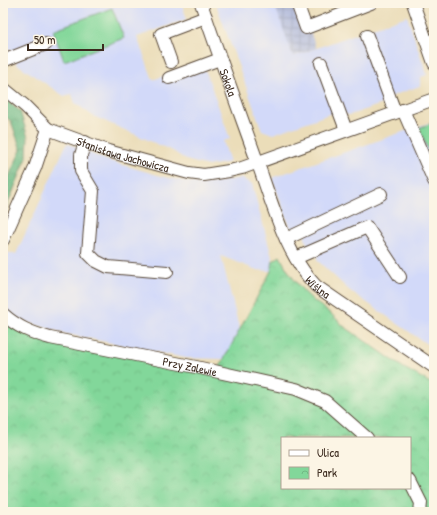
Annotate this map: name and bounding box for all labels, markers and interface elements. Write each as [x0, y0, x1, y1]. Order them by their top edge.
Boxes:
scale bar [28, 26, 103, 52]
text: 50 m [34, 31, 55, 48]
street label: Sokola [216, 66, 242, 99]
street label: Stanisława Jachowicza [74, 132, 171, 176]
street label: Wiślna [302, 272, 334, 302]
street label: Przy Zalewie [161, 352, 219, 380]
legend [281, 437, 411, 489]
text: Ulica [317, 444, 339, 461]
text: Park [317, 464, 337, 481]

